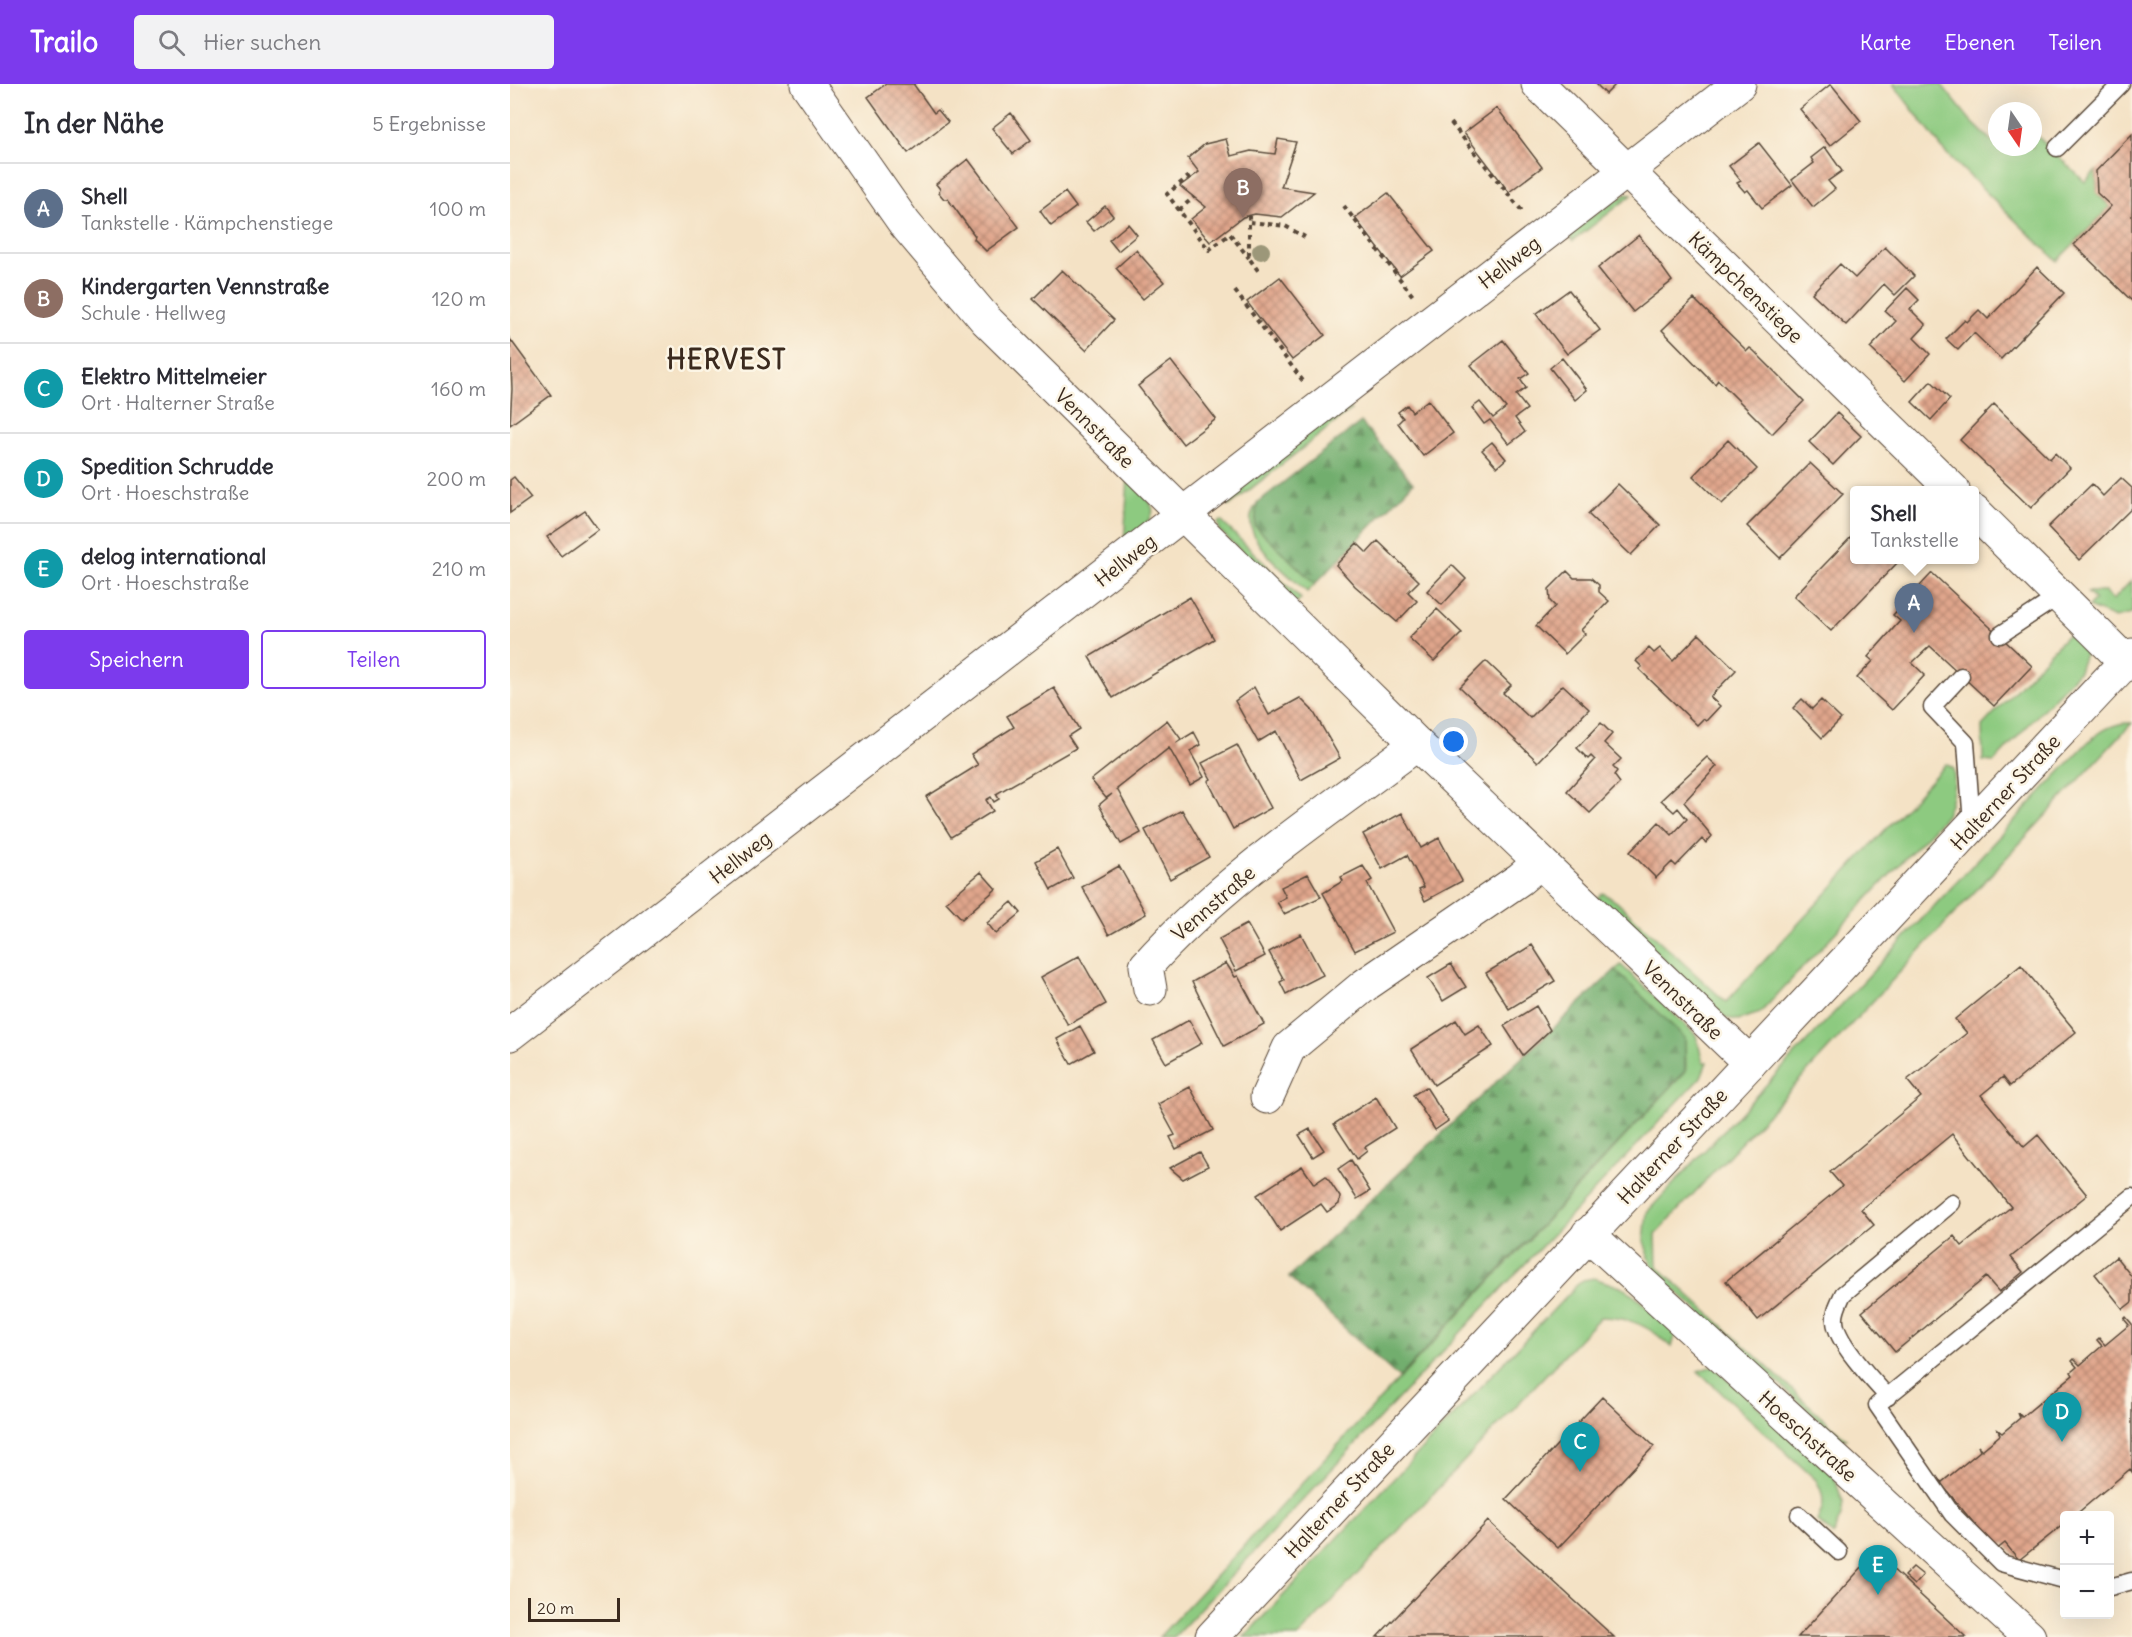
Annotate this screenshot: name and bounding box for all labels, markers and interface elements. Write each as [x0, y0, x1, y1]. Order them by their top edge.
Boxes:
search box [134, 15, 554, 69]
text: Trailo [30, 24, 98, 60]
icon: search [155, 26, 188, 59]
text: Hier suchen [203, 28, 321, 56]
text: Karte [1860, 29, 1911, 56]
text: Ebenen [1944, 29, 2015, 56]
text: Teilen [2048, 29, 2102, 56]
north arrow [1988, 102, 2042, 156]
text: In der Nähe [24, 107, 164, 140]
text: 5 Ergebnisse [372, 111, 486, 136]
pin: B [1224, 168, 1262, 218]
text: Shell [81, 182, 128, 210]
text: A [37, 196, 50, 221]
text: 100 m [429, 196, 486, 221]
text: Tankstelle · Kämpchenstiege [81, 210, 333, 235]
street label: Kämpchenstiege [1683, 226, 1809, 348]
street label: Hellweg [1473, 230, 1545, 294]
text: Kindergarten Vennstraße [81, 272, 329, 300]
text: B [37, 286, 50, 311]
text: 120 m [432, 286, 486, 311]
text: Schule · Hellweg [81, 300, 226, 325]
district label: HERVEST [667, 343, 787, 376]
text: Elektro Mittelmeier [81, 362, 267, 390]
text: C [37, 376, 50, 401]
text: 160 m [431, 376, 486, 401]
street label: Vennstraße [1050, 383, 1140, 473]
text: Ort · Halterner Straße [81, 390, 275, 415]
text: Spedition Schrudde [81, 452, 274, 480]
text: D [36, 466, 51, 491]
text: 200 m [426, 466, 486, 491]
text: Ort · Hoeschstraße [81, 480, 249, 505]
popup [1850, 486, 1979, 564]
text: Shell [1870, 499, 1917, 527]
text: Tankstelle [1870, 527, 1959, 552]
street label: Hellweg [1089, 528, 1161, 592]
text: delog international [81, 542, 266, 570]
text: E [38, 556, 49, 581]
text: 210 m [432, 556, 486, 581]
text: Ort · Hoeschstraße [81, 570, 249, 595]
pin: A [1894, 584, 1934, 633]
button: Speichern [24, 630, 249, 689]
button: Teilen [261, 630, 486, 689]
your location [1439, 727, 1468, 756]
street label: Halterner Straße [1945, 729, 2065, 855]
street label: Hellweg [704, 825, 776, 889]
street label: Vennstraße [1166, 860, 1260, 946]
street label: Vennstraße [1637, 955, 1729, 1045]
street label: Halterner Straße [1612, 1083, 1732, 1209]
street label: Hoeschstraße [1754, 1385, 1862, 1487]
pin: D [2042, 1392, 2082, 1442]
pin: C [1560, 1422, 1600, 1472]
street label: Halterner Straße [1279, 1437, 1399, 1563]
map controls [2060, 1511, 2114, 1619]
button: + [2060, 1511, 2114, 1565]
pin: E [1858, 1546, 1898, 1595]
button: − [2060, 1565, 2114, 1619]
scale bar [528, 1595, 620, 1622]
text: 20 m [537, 1598, 574, 1618]

